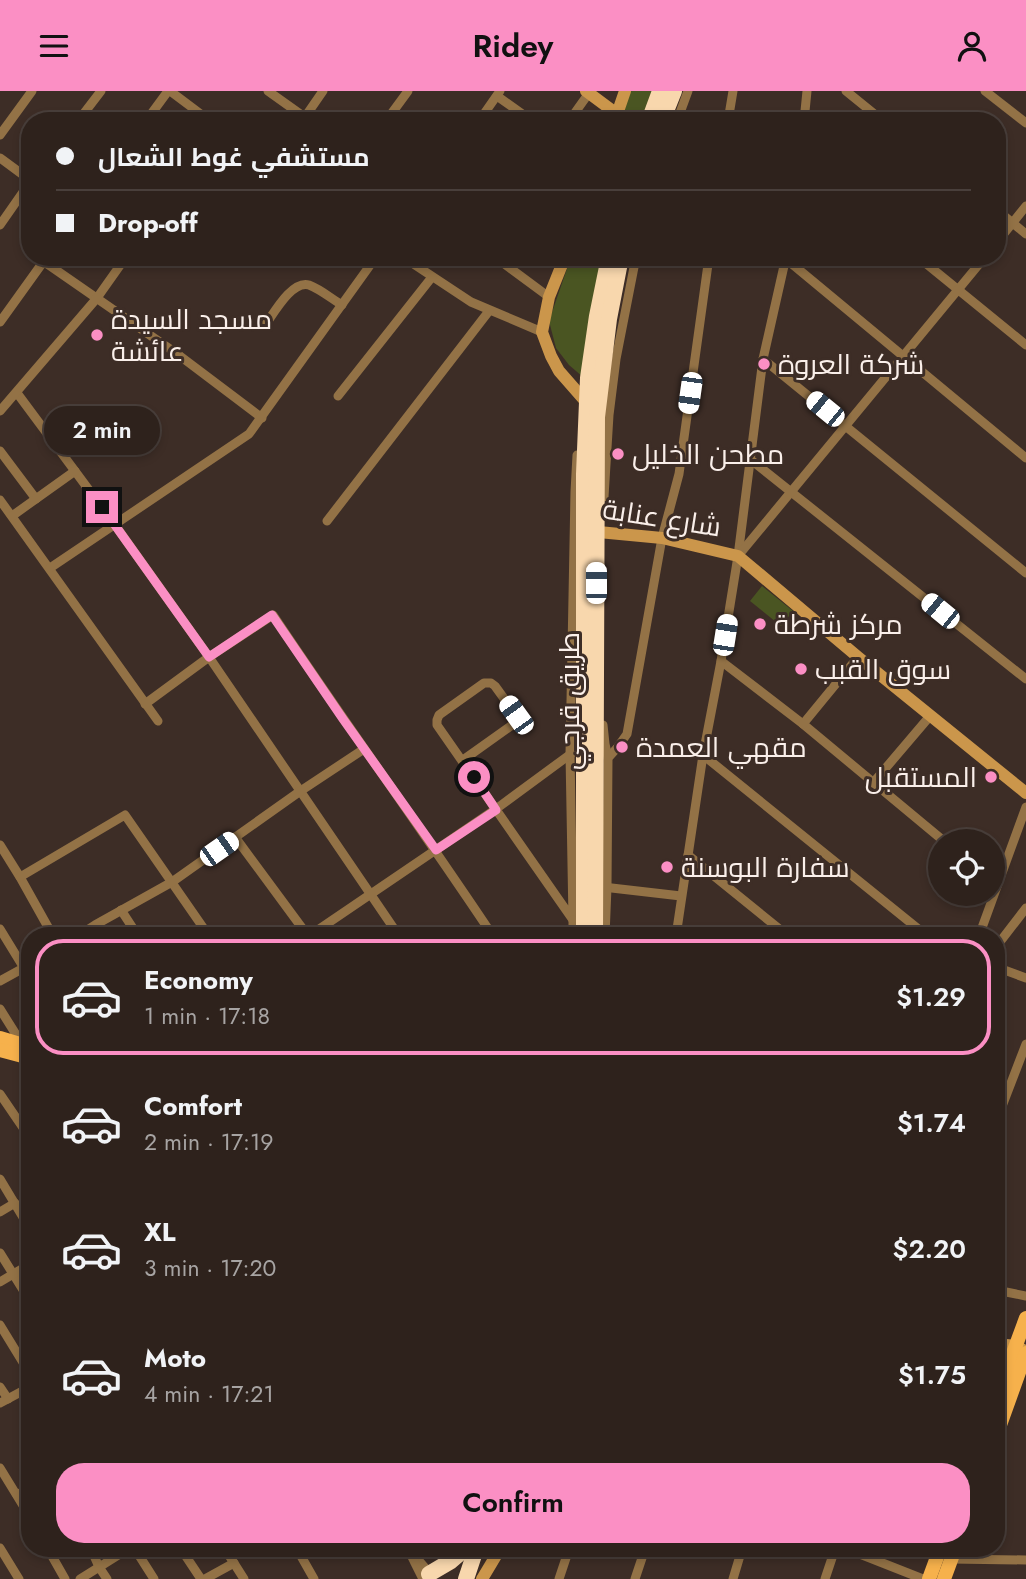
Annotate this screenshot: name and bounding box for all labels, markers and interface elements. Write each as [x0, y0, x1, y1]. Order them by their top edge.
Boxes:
text: Ridey [473, 23, 553, 69]
icon: menu [35, 27, 73, 65]
icon: person [953, 27, 991, 65]
text: مستشفي غوط الشعال [98, 138, 370, 176]
text: Drop-off [98, 204, 198, 242]
place label: مسجد السيدة عائشة [111, 299, 272, 372]
marker: مسجد السيدة عائشة [89, 327, 105, 343]
place label: شركة العروة [778, 344, 924, 385]
marker: شركة العروة [756, 356, 772, 372]
car [677, 371, 704, 415]
car [803, 388, 848, 430]
callout: 2 min [44, 405, 160, 455]
text: 2 min [72, 413, 132, 447]
place label: مطحن الخليل [632, 434, 784, 475]
marker: مطحن الخليل [610, 446, 626, 462]
street label: شارع عنابة [600, 488, 724, 548]
route end [86, 491, 118, 523]
car [586, 562, 607, 604]
car [918, 590, 963, 632]
place label: مركز شرطة [774, 604, 903, 645]
car [712, 613, 739, 657]
marker: مركز شرطة [752, 616, 768, 632]
street label: طريق قرجي [549, 632, 591, 770]
place label: سوق القبب [815, 649, 951, 690]
marker: سوق القبب [793, 661, 809, 677]
car [496, 692, 537, 738]
place label: مقهي العمدة [636, 727, 807, 769]
marker: مقهي العمدة [614, 739, 630, 755]
place label: المستقبل [865, 757, 977, 798]
route start [458, 761, 490, 793]
marker: المستقبل [983, 769, 999, 785]
car [196, 828, 243, 870]
map controls [928, 829, 1005, 906]
button: locate [928, 829, 1005, 906]
place label: سفارة البوسنة [681, 847, 850, 888]
marker: سفارة البوسنة [659, 859, 675, 875]
text: Economy [144, 961, 253, 999]
icon: car [60, 966, 123, 1029]
text: $1.29 [896, 978, 966, 1016]
text: 1 min · 17:18 [144, 999, 270, 1033]
text: Comfort [144, 1087, 242, 1125]
icon: car [60, 1092, 123, 1155]
text: $1.74 [897, 1104, 966, 1142]
text: 2 min · 17:19 [144, 1125, 274, 1159]
text: XL [144, 1213, 176, 1251]
icon: car [60, 1218, 123, 1281]
text: $2.20 [893, 1230, 966, 1268]
text: 3 min · 17:20 [144, 1251, 276, 1285]
text: Moto [144, 1339, 206, 1377]
icon: car [60, 1344, 123, 1407]
text: $1.75 [898, 1356, 966, 1394]
text: 4 min · 17:21 [144, 1377, 274, 1411]
button: Confirm [56, 1463, 970, 1543]

